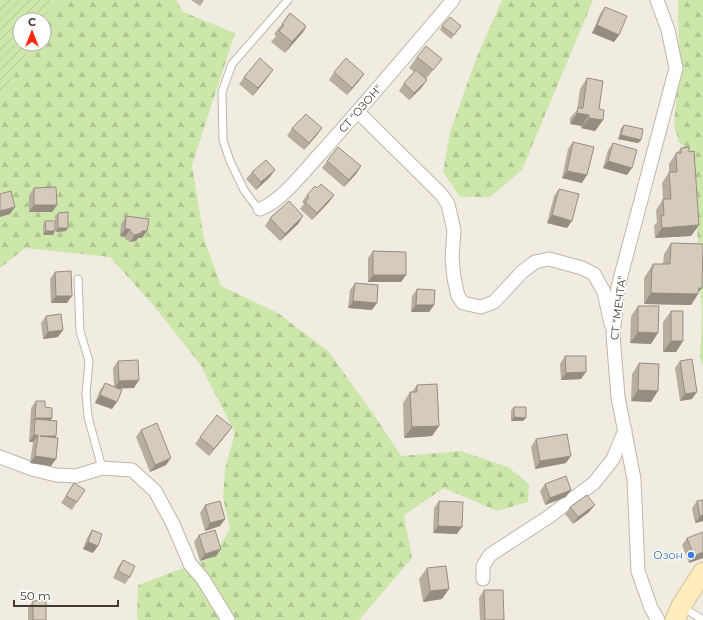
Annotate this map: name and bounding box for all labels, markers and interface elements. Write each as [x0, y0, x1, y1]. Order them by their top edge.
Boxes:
north arrow [12, 12, 52, 52]
text: С [28, 15, 36, 29]
street label: СТ "ОЗОН" [335, 81, 385, 135]
street label: СТ "МЕЧТА" [607, 275, 629, 341]
place label: Озон [653, 548, 683, 562]
marker: Озон [686, 550, 696, 560]
scale bar [14, 582, 118, 608]
text: 50 m [20, 588, 51, 603]

